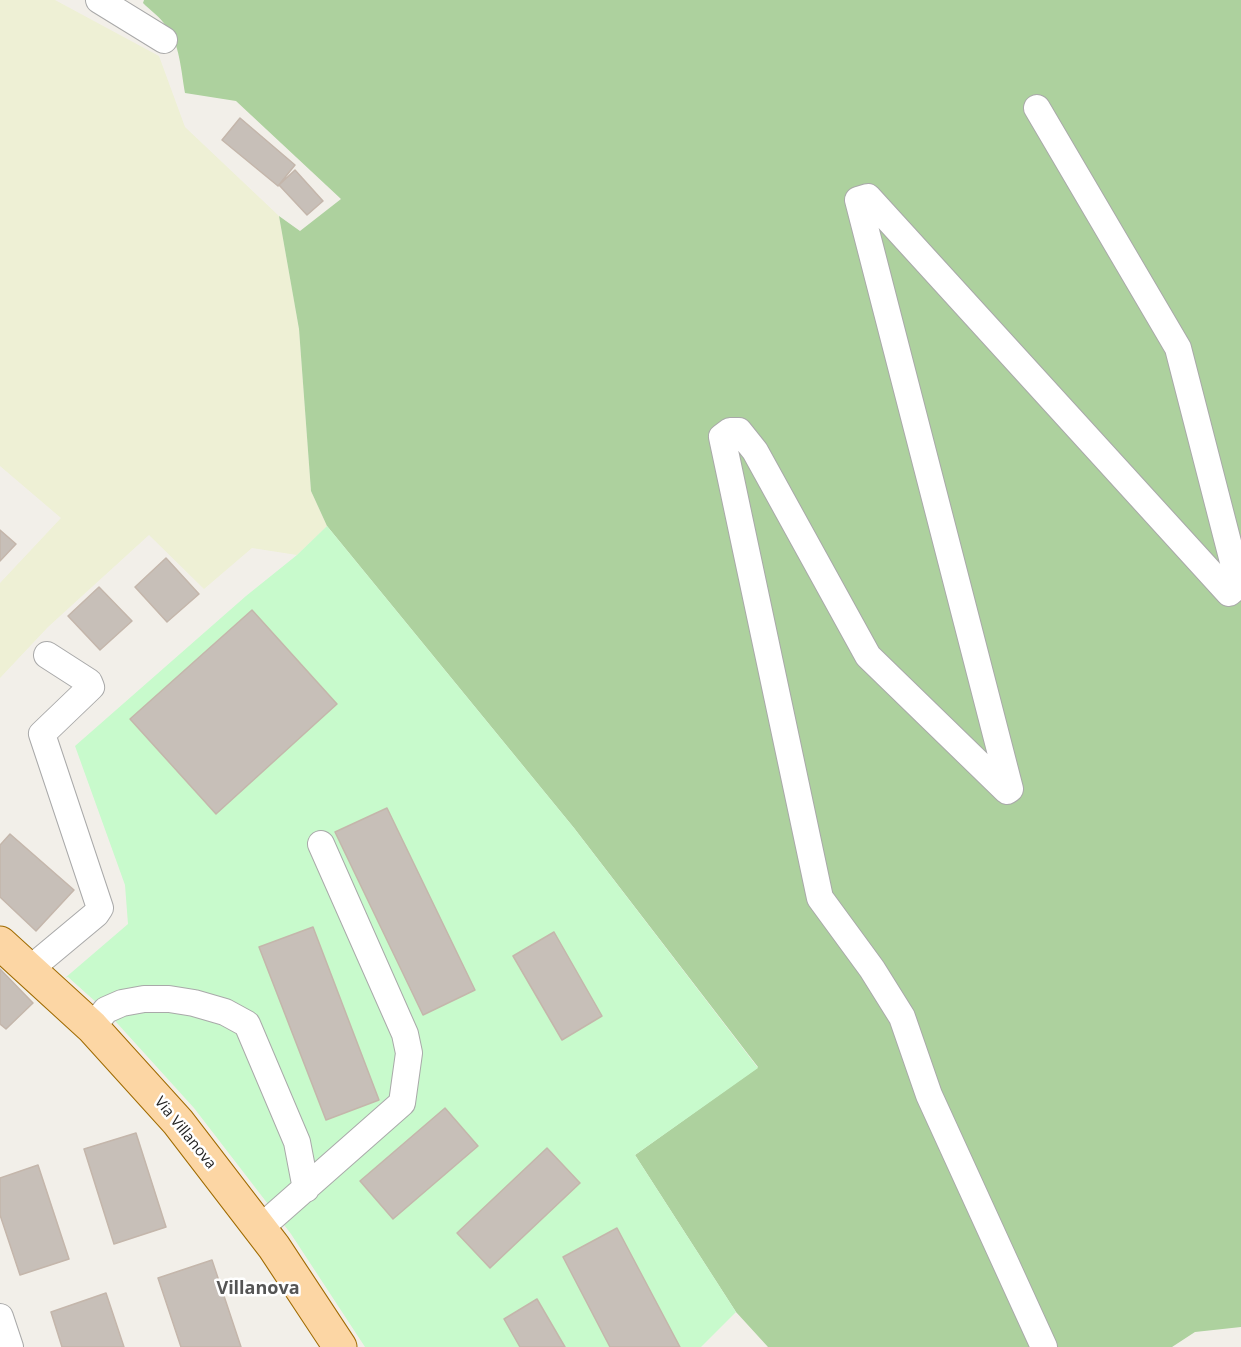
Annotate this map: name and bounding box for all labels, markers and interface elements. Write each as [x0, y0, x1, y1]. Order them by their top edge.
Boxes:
street label: Via Villanova [150, 1093, 220, 1173]
district label: Villanova [216, 1278, 300, 1300]

